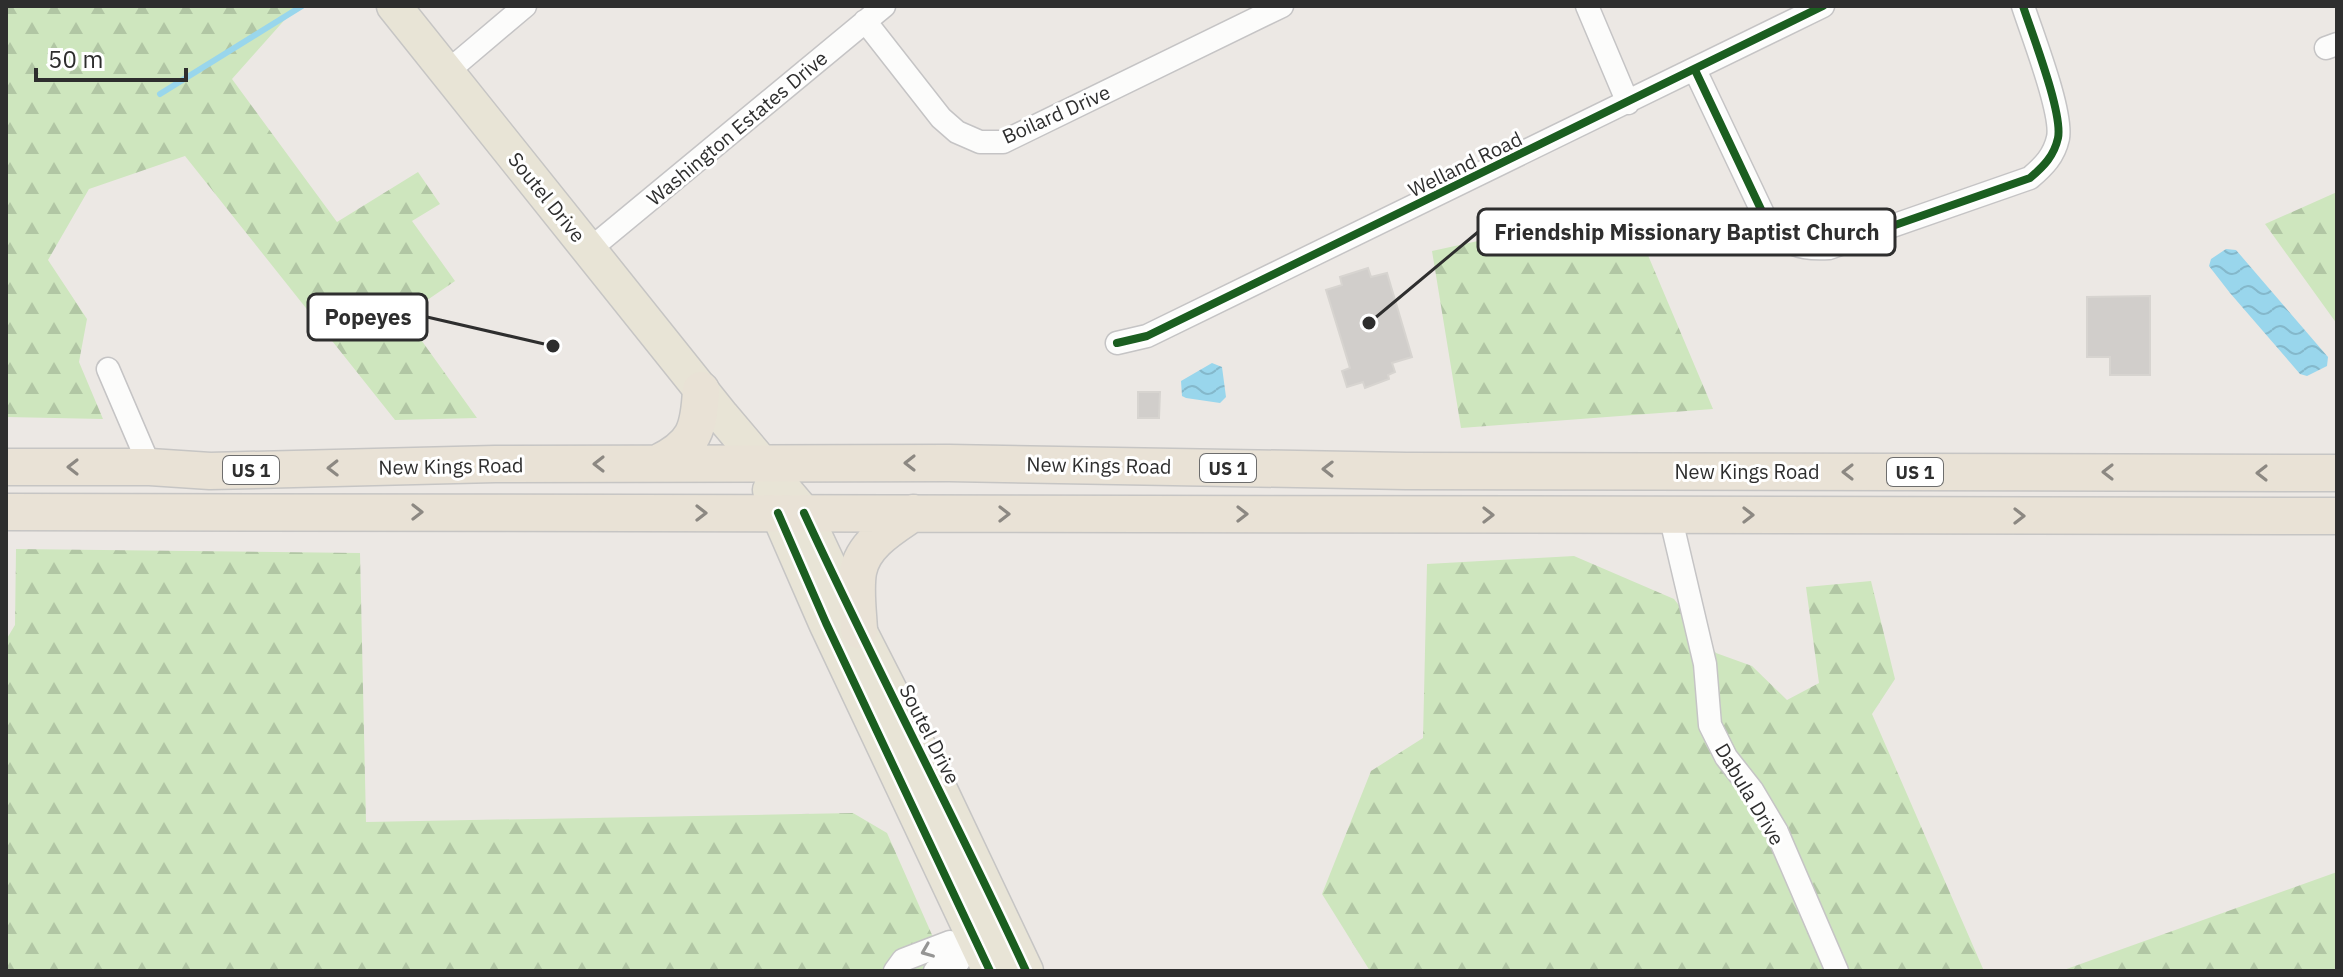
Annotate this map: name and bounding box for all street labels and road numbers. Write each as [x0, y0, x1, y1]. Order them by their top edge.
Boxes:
street label: Washington Estates Drive [641, 44, 833, 212]
street label: Boilard Drive [998, 78, 1114, 150]
street label: Welland Road [1404, 125, 1526, 203]
street label: Soutel Drive [502, 146, 592, 248]
street label: New Kings Road [1026, 450, 1172, 480]
street label: New Kings Road [378, 451, 524, 481]
road number: US 1 [1200, 454, 1256, 482]
road number: US 1 [223, 456, 279, 484]
street label: New Kings Road [1674, 458, 1820, 485]
road number: US 1 [1887, 458, 1943, 486]
street label: Soutel Drive [893, 679, 967, 789]
street label: Dabula Drive [1709, 738, 1791, 850]

